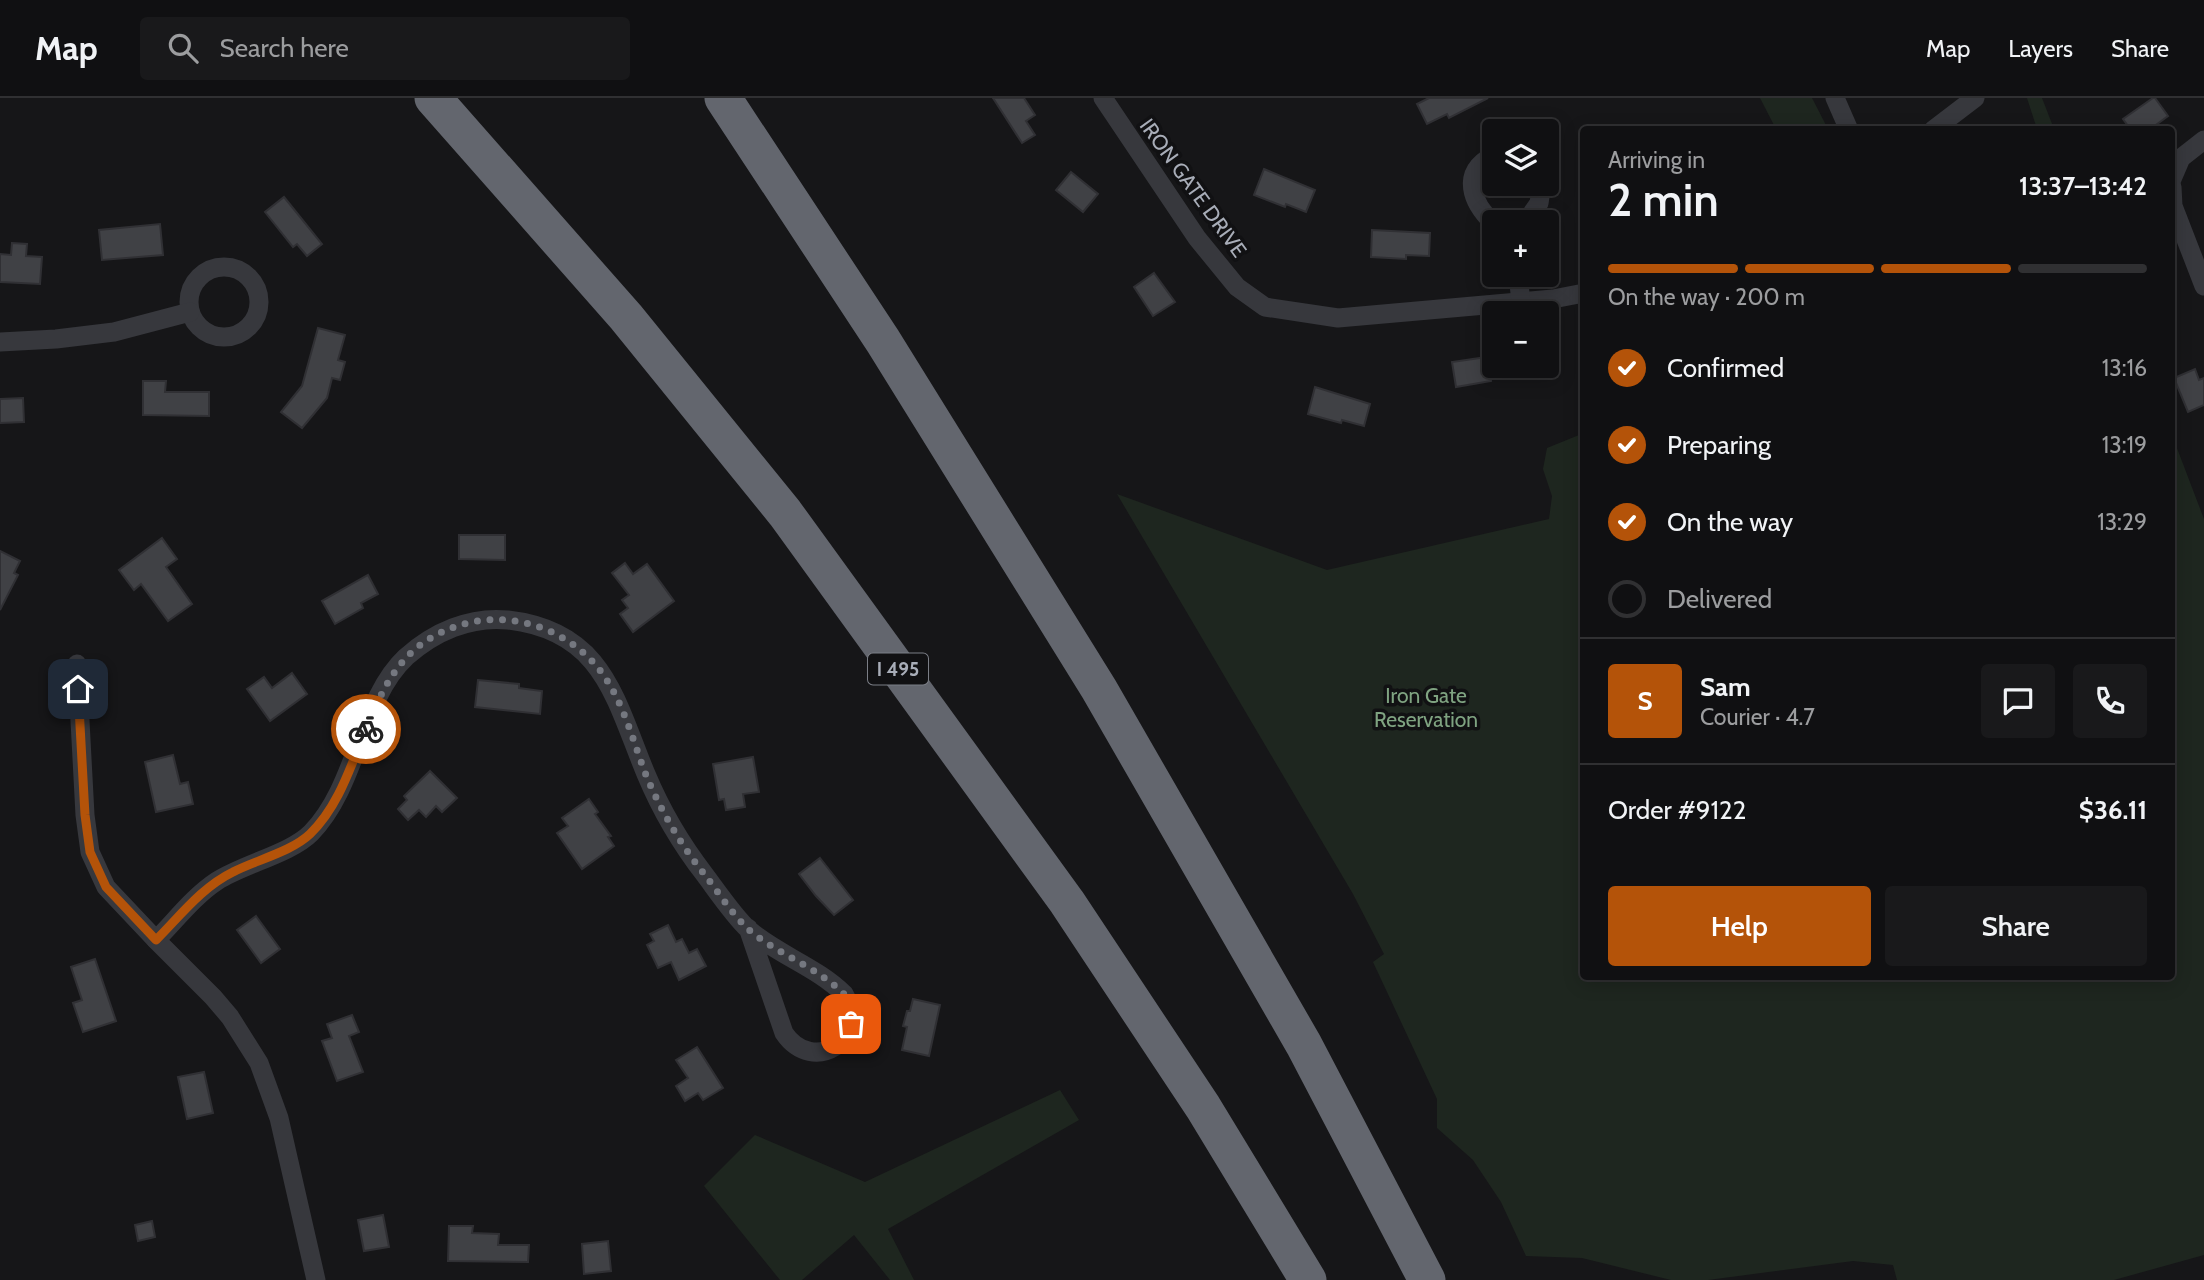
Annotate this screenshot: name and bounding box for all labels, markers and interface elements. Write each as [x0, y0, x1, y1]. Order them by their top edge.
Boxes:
search box [140, 17, 630, 80]
text: Map [35, 28, 98, 68]
icon: search [164, 29, 202, 67]
text: Search here [220, 32, 349, 64]
text: Map [1926, 34, 1970, 63]
text: Layers [2008, 34, 2073, 63]
text: Share [2111, 34, 2169, 63]
street label: IRON GATE DRIVE [1135, 114, 1252, 262]
map controls [1482, 119, 1559, 378]
button: layers [1482, 119, 1559, 196]
text: Arriving in [1608, 146, 1705, 174]
text: 13:37–13:42 [2019, 170, 2147, 202]
text: 2 min [1608, 172, 1719, 228]
button: + [1482, 210, 1559, 287]
text: On the way · 200 m [1608, 283, 1805, 311]
button: − [1482, 301, 1559, 378]
icon: check [1608, 349, 1646, 387]
text: Confirmed [1667, 352, 1784, 384]
text: 13:16 [2102, 354, 2147, 382]
icon: check [1608, 426, 1646, 464]
text: Preparing [1667, 429, 1771, 461]
text: 13:19 [2102, 431, 2147, 459]
icon: check [1608, 503, 1646, 541]
text: On the way [1667, 506, 1793, 538]
text: 13:29 [2097, 508, 2147, 536]
text: Delivered [1667, 583, 1772, 615]
road number: I 495 [868, 654, 928, 684]
pin [48, 659, 108, 719]
button: chat [1981, 664, 2055, 738]
button: phone [2073, 664, 2147, 738]
icon: home [59, 670, 97, 708]
text: Sam [1700, 671, 1751, 703]
park label: Iron Gate Reservation [1374, 683, 1478, 732]
text: S [1637, 685, 1653, 717]
courier [331, 694, 401, 764]
text: Courier · 4.7 [1700, 703, 1815, 731]
icon: bike [347, 710, 385, 748]
text: Order #9122 [1608, 794, 1746, 826]
text: $36.11 [2079, 794, 2147, 826]
button: Help [1608, 886, 1871, 966]
button: Share [1885, 886, 2147, 966]
pin [821, 994, 881, 1054]
icon: bag [832, 1005, 870, 1043]

